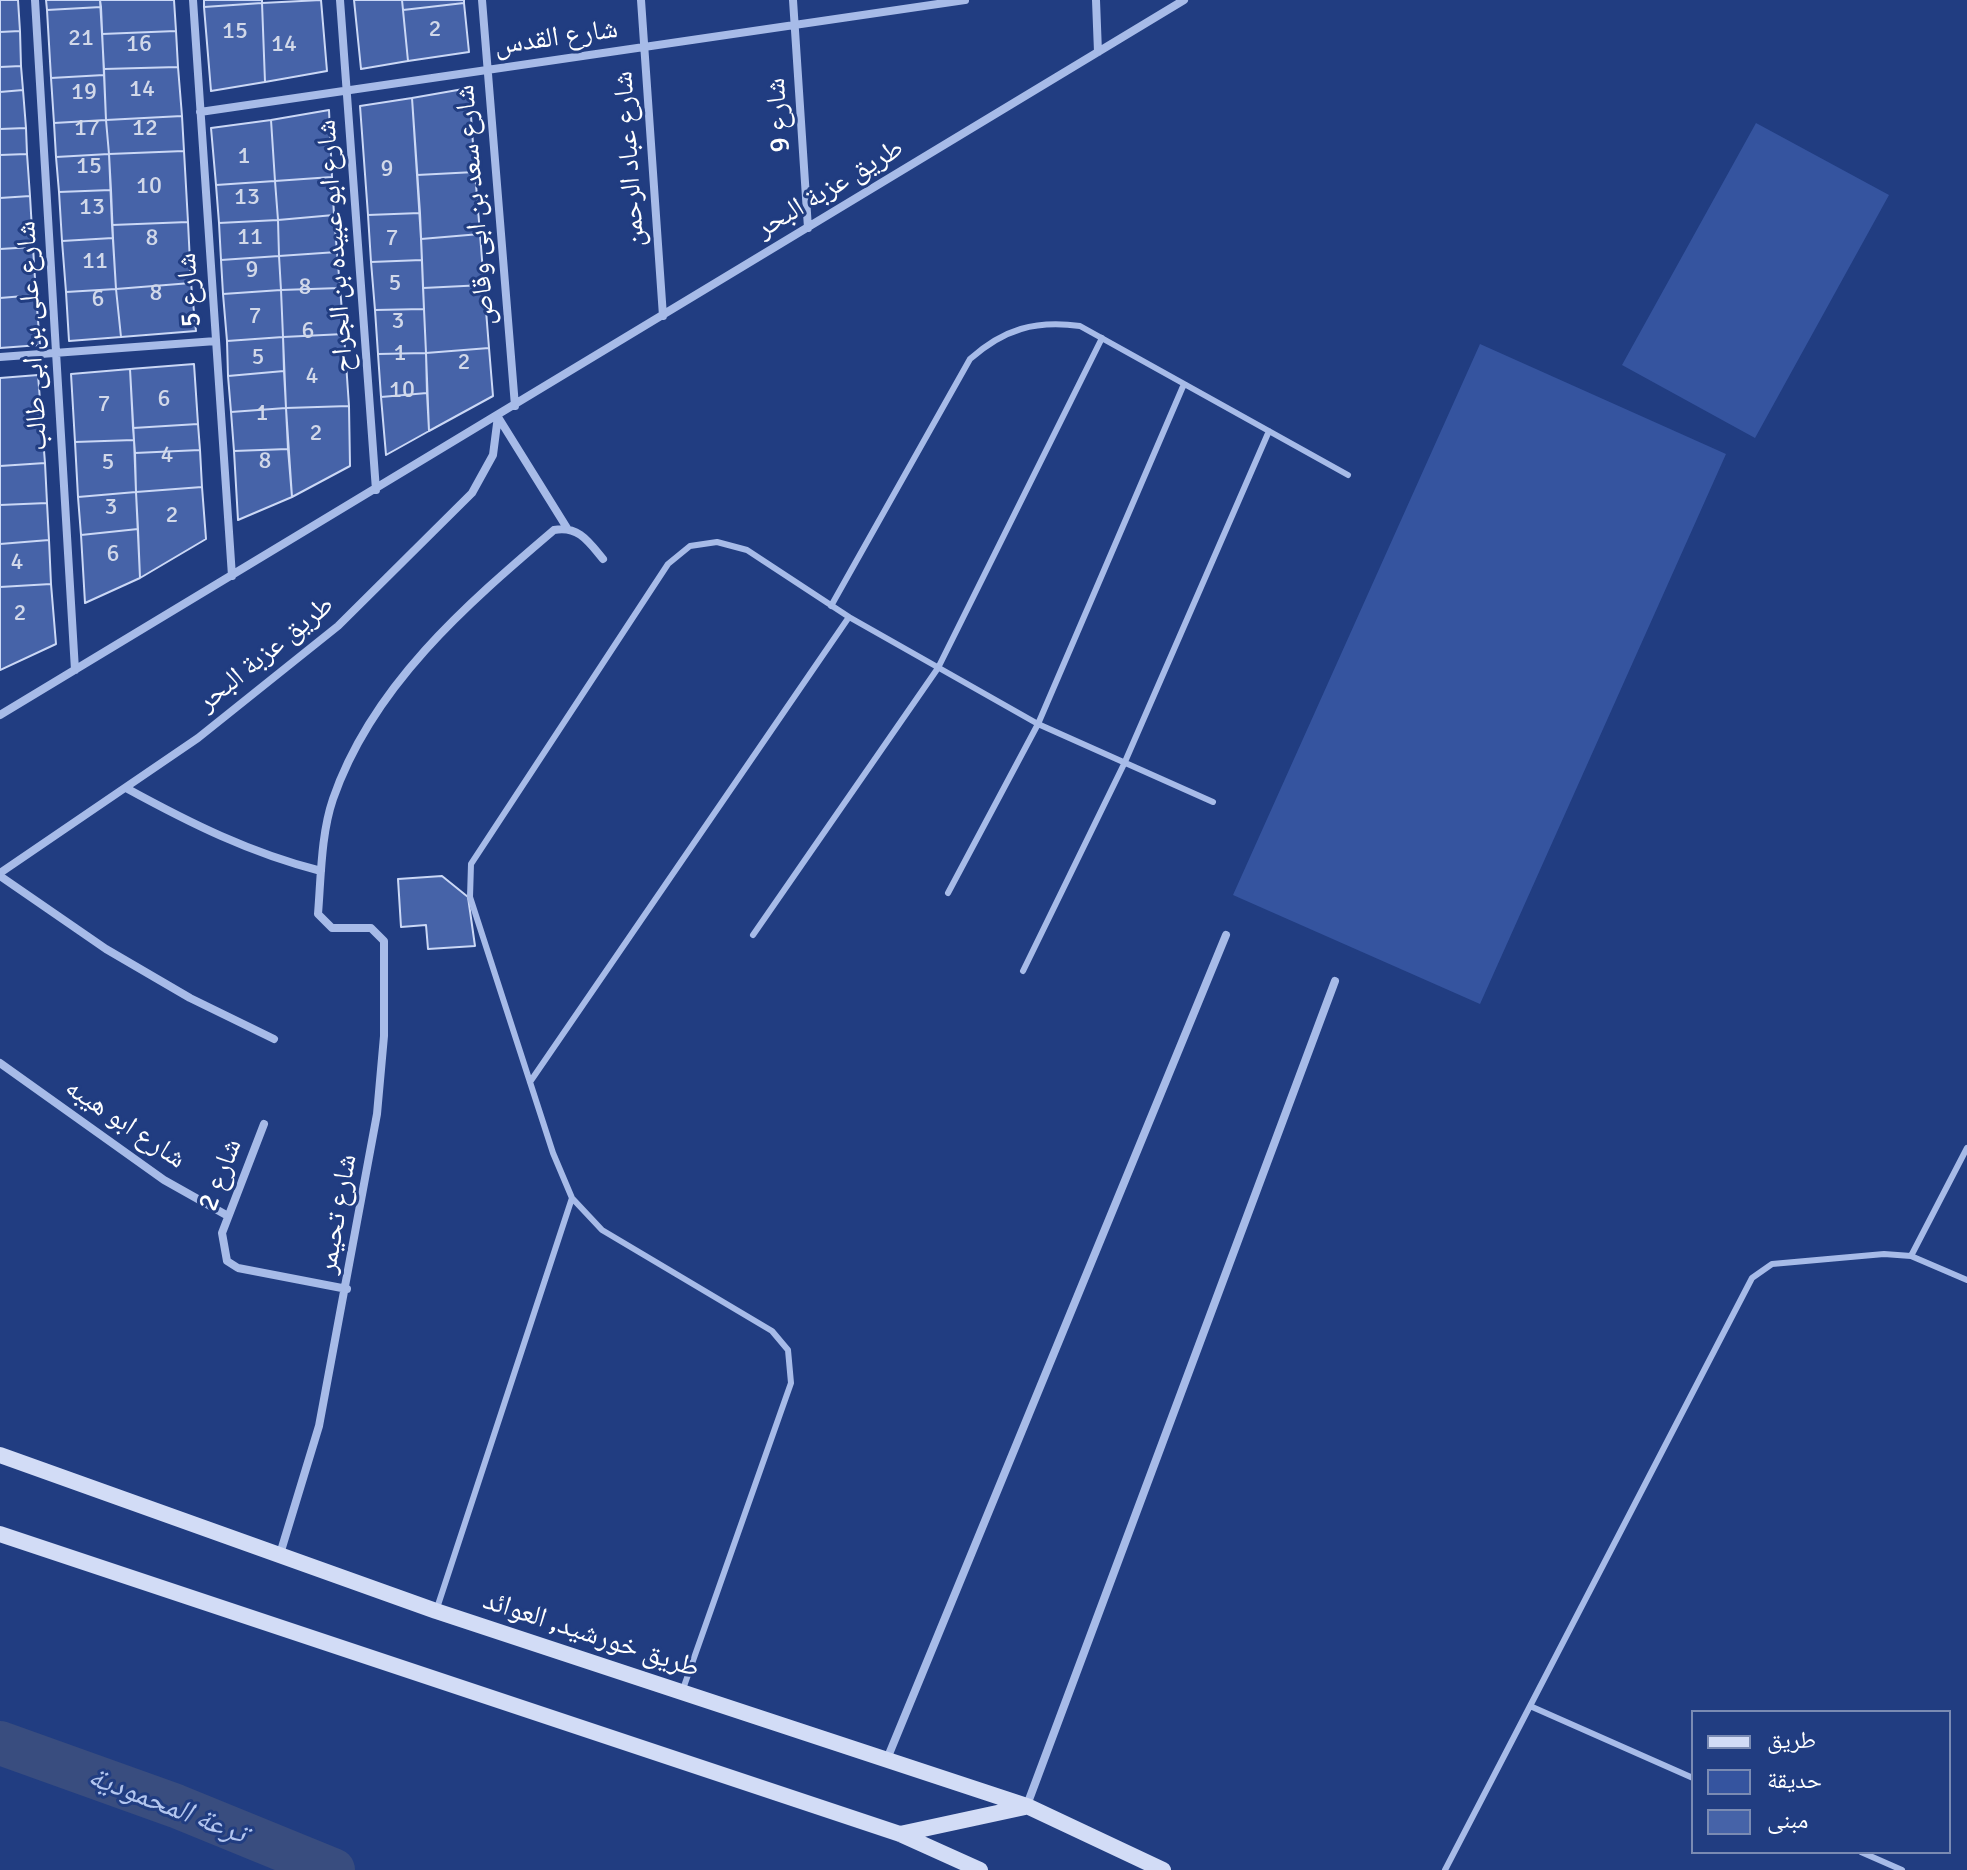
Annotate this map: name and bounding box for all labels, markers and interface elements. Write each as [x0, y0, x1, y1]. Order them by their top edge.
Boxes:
street label: شارع القدس [492, 13, 620, 63]
house number: 2 [429, 16, 441, 44]
house number: 15 [222, 18, 248, 46]
house number: 21 [68, 25, 94, 53]
house number: 16 [126, 31, 152, 59]
house number: 14 [271, 31, 297, 59]
street label: شارع عباد الرحمن [607, 70, 653, 248]
house number: 14 [129, 76, 155, 104]
street label: شارع 9 [760, 77, 798, 153]
house number: 19 [71, 79, 97, 107]
street label: شارع سعد بن ابى وقاص [449, 83, 503, 327]
house number: 17 [74, 115, 100, 143]
house number: 12 [132, 115, 158, 143]
street label: شارع ابو عبيده بن الجراح [310, 118, 362, 374]
street label: طريق عزبة البحر [750, 132, 910, 246]
house number: 1 [238, 143, 250, 171]
house number: 15 [76, 153, 102, 181]
house number: 9 [381, 156, 393, 184]
house number: 10 [136, 173, 162, 201]
house number: 13 [234, 184, 260, 212]
house number: 13 [79, 194, 105, 222]
street label: شارع على بن ابى طالب [10, 220, 56, 452]
house number: 11 [237, 224, 263, 252]
house number: 8 [146, 225, 158, 253]
house number: 7 [386, 225, 398, 253]
house number: 11 [82, 248, 108, 276]
street label: شارع 5 [171, 252, 209, 328]
house number: 9 [246, 257, 258, 285]
house number: 5 [389, 270, 401, 298]
house number: 8 [299, 274, 311, 302]
house number: 8 [150, 280, 162, 308]
house number: 6 [92, 286, 104, 314]
house number: 7 [249, 303, 261, 331]
house number: 3 [392, 308, 404, 336]
house number: 6 [302, 318, 314, 346]
house number: 1 [394, 340, 406, 368]
house number: 5 [252, 344, 264, 372]
house number: 2 [458, 349, 470, 377]
house number: 4 [306, 363, 318, 391]
house number: 10 [389, 377, 415, 405]
house number: 6 [158, 386, 170, 414]
house number: 7 [98, 391, 110, 419]
house number: 1 [256, 400, 268, 428]
house number: 2 [310, 420, 322, 448]
house number: 4 [161, 442, 173, 470]
house number: 8 [259, 448, 271, 476]
house number: 5 [102, 449, 114, 477]
house number: 3 [105, 494, 117, 522]
house number: 2 [166, 502, 178, 530]
house number: 6 [107, 541, 119, 569]
house number: 4 [11, 549, 23, 577]
street label: طريق عزبة البحر [191, 589, 341, 719]
house number: 2 [14, 600, 26, 628]
street label: شارع ابو هيبه [58, 1071, 192, 1177]
street label: شارع 2 [192, 1134, 250, 1216]
street label: شارع تحيمر [311, 1152, 365, 1276]
street label: طريق خورشيد, العوائد [479, 1584, 703, 1686]
legend [1691, 1710, 1951, 1854]
text: طريق [1767, 1725, 1816, 1755]
water label: ترعة المحمودية [83, 1759, 251, 1853]
text: حديقة [1767, 1765, 1822, 1795]
text: مبنى [1767, 1805, 1808, 1835]

